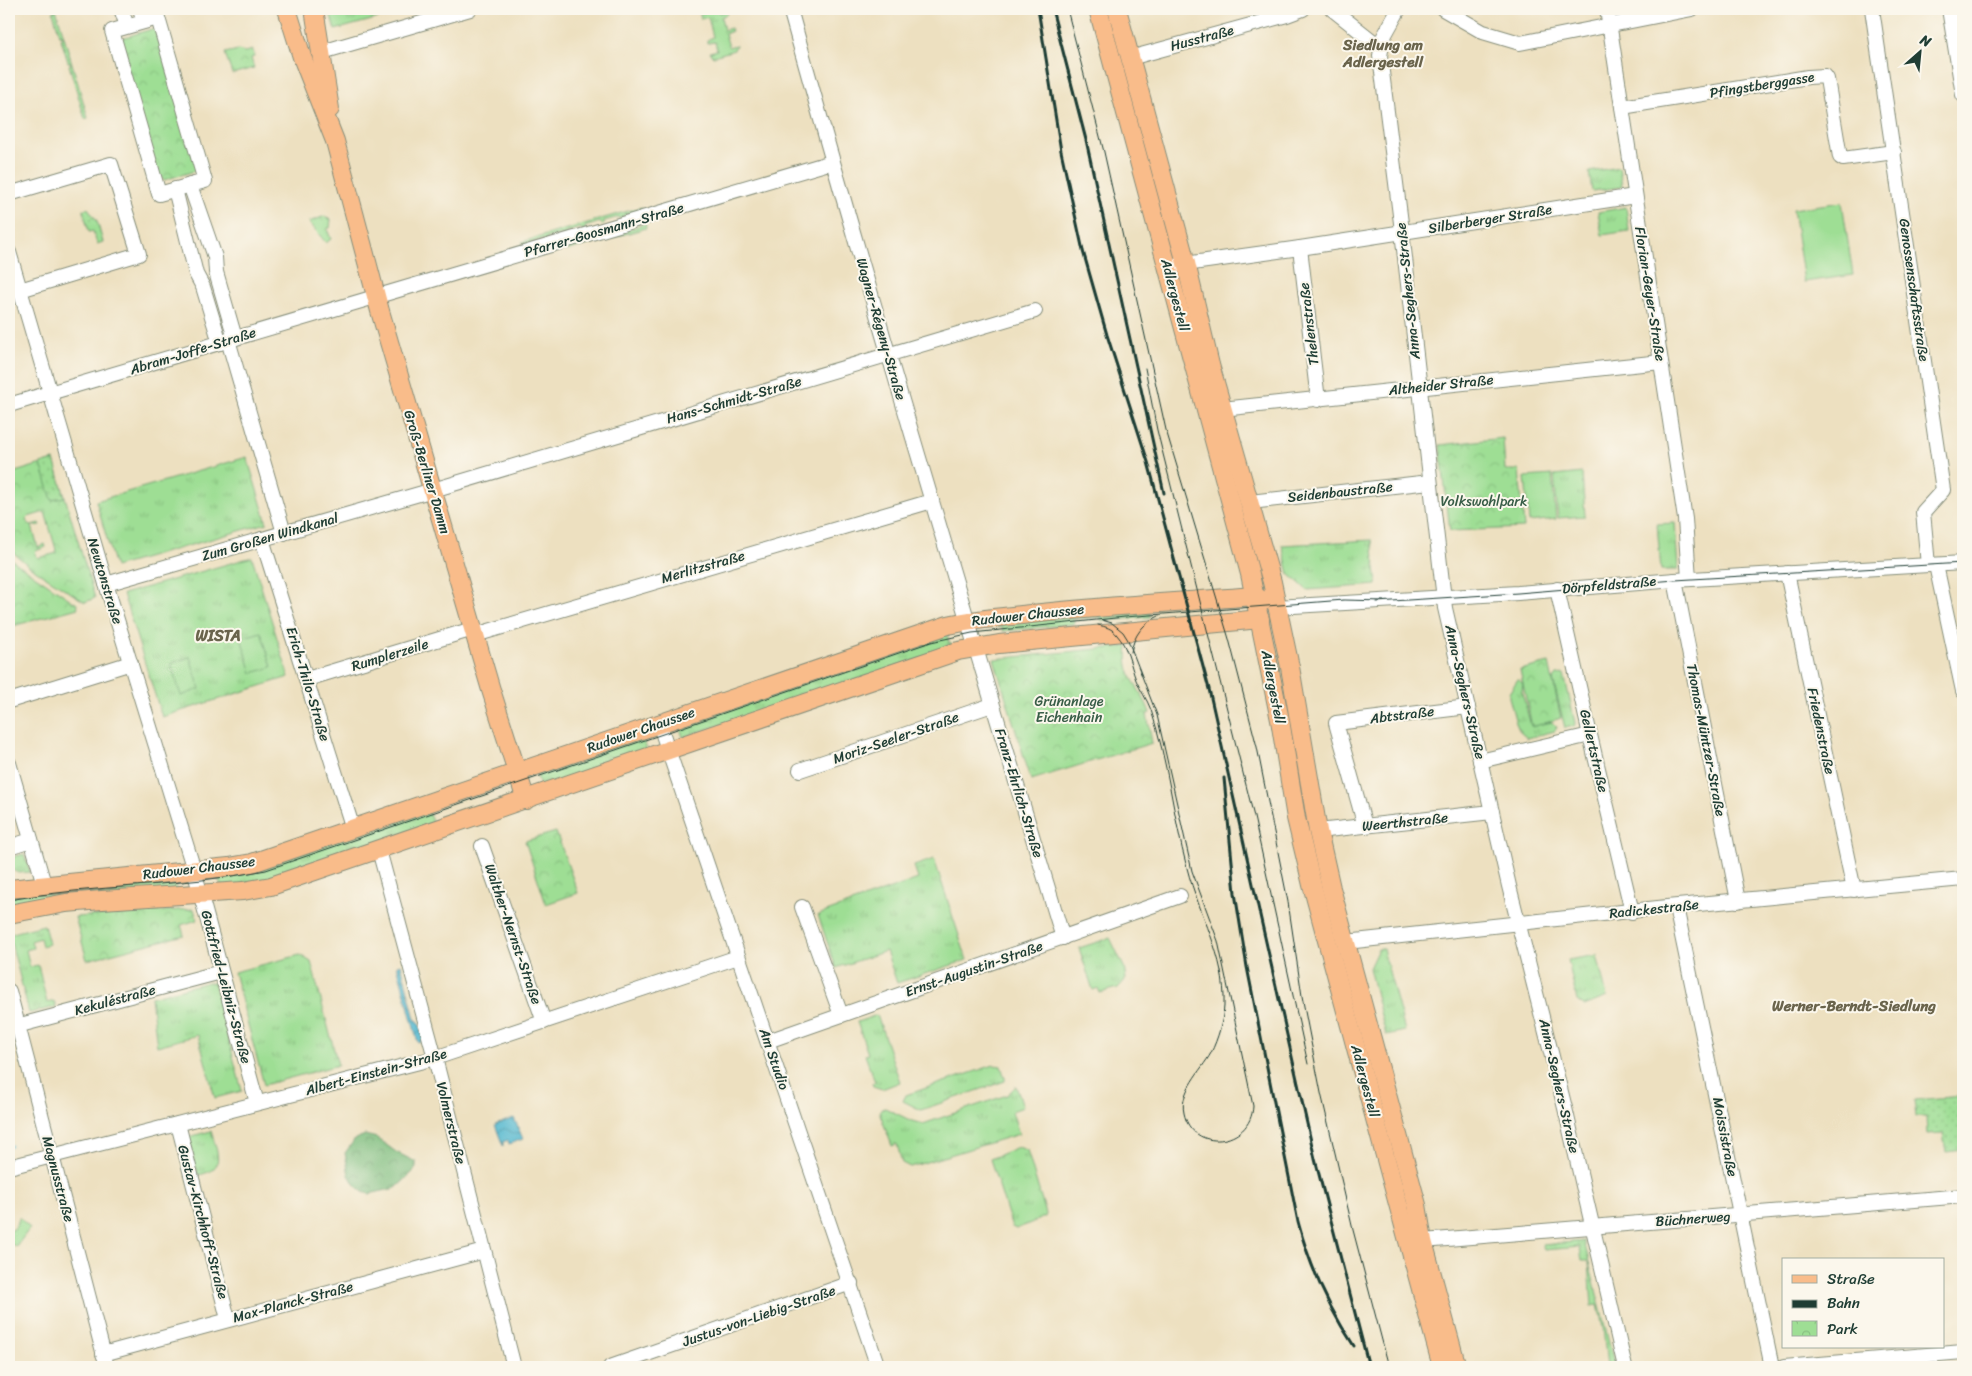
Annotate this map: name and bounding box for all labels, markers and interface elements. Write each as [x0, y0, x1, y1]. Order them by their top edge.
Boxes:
street label: Husstraße [1167, 17, 1237, 59]
text: N [1915, 27, 1936, 54]
north arrow [1894, 28, 1944, 78]
district label: Siedlung am Adlergestell [1342, 32, 1424, 75]
street label: Pfingstberggasse [1708, 64, 1816, 106]
street label: Pfarrer-Goosmann-Straße [521, 195, 687, 265]
street label: Silberberger Straße [1426, 197, 1554, 241]
street label: Genossenschaftsstraße [1892, 217, 1936, 363]
street label: Anna-Seghers-Straße [1388, 221, 1428, 362]
street label: Florian-Geyer-Straße [1627, 225, 1673, 363]
street label: Wagner-Régeny-Straße [849, 255, 913, 403]
street label: Adlergestell [1153, 255, 1197, 335]
street label: Thelenstraße [1292, 281, 1326, 367]
street label: Abram-Joffe-Straße [126, 320, 259, 382]
street label: Altheider Straße [1386, 367, 1495, 403]
street label: Hans-Schmidt-Straße [663, 369, 805, 431]
street label: Groß-Berliner Damm [396, 407, 458, 537]
street label: Seidenbaustraße [1286, 474, 1394, 510]
park label: Volkswohlpark [1440, 489, 1528, 514]
street label: Zum Großen Windkanal [199, 505, 342, 568]
street label: Newtonstraße [80, 535, 130, 627]
street label: Merlitzstraße [658, 543, 748, 591]
street label: Dörpfeldstraße [1561, 568, 1657, 602]
street label: Rudower Chaussee [970, 597, 1086, 633]
district label: WISTA [195, 621, 241, 650]
street label: Anna-Seghers-Straße [1437, 621, 1493, 762]
street label: Erich-Thilo-Straße [279, 624, 337, 744]
street label: Rumplerzeile [348, 631, 432, 679]
street label: Adlergestell [1253, 647, 1293, 727]
street label: Thomas-Müntzer-Straße [1679, 662, 1733, 819]
street label: Friedenstraße [1800, 685, 1842, 777]
park label: Grünanlage Eichenhain [1035, 689, 1104, 730]
street label: Abtstraße [1367, 699, 1436, 731]
street label: Rudower Chaussee [583, 700, 699, 760]
street label: Moriz-Seeler-Straße [830, 705, 962, 771]
street label: Gellertstraße [1572, 707, 1616, 795]
street label: Franz-Ehrlich-Straße [987, 725, 1051, 861]
street label: Weerthstraße [1361, 805, 1449, 839]
street label: Rudower Chaussee [141, 849, 257, 887]
street label: Walther-Nernst-Straße [477, 860, 549, 1008]
street label: Radickestraße [1608, 892, 1700, 926]
street label: Gottfried-Leibniz-Straße [193, 907, 259, 1067]
street label: Ernst-Augustin-Straße [902, 934, 1046, 1004]
street label: Kekuléstraße [72, 977, 158, 1023]
district label: Werner-Berndt-Siedlung [1772, 993, 1936, 1019]
street label: Anna-Seghers-Straße [1531, 1015, 1587, 1156]
street label: Am Studio [751, 1024, 796, 1093]
street label: Albert-Einstein-Straße [302, 1041, 450, 1103]
street label: Adlergestell [1343, 1041, 1387, 1121]
street label: Volmerstraße [429, 1079, 473, 1167]
street label: Moissistraße [1705, 1095, 1745, 1179]
street label: Magnusstraße [34, 1133, 82, 1225]
street label: Gustav-Kirchhoff-Straße [170, 1142, 236, 1302]
street label: Büchnerweg [1655, 1204, 1731, 1234]
legend [1782, 1258, 1944, 1348]
text: Straße [1827, 1266, 1875, 1292]
street label: Max-Planck-Straße [230, 1274, 356, 1330]
street label: Justus-von-Liebig-Straße [678, 1278, 839, 1354]
text: Bahn [1827, 1290, 1860, 1316]
text: Park [1827, 1316, 1858, 1342]

